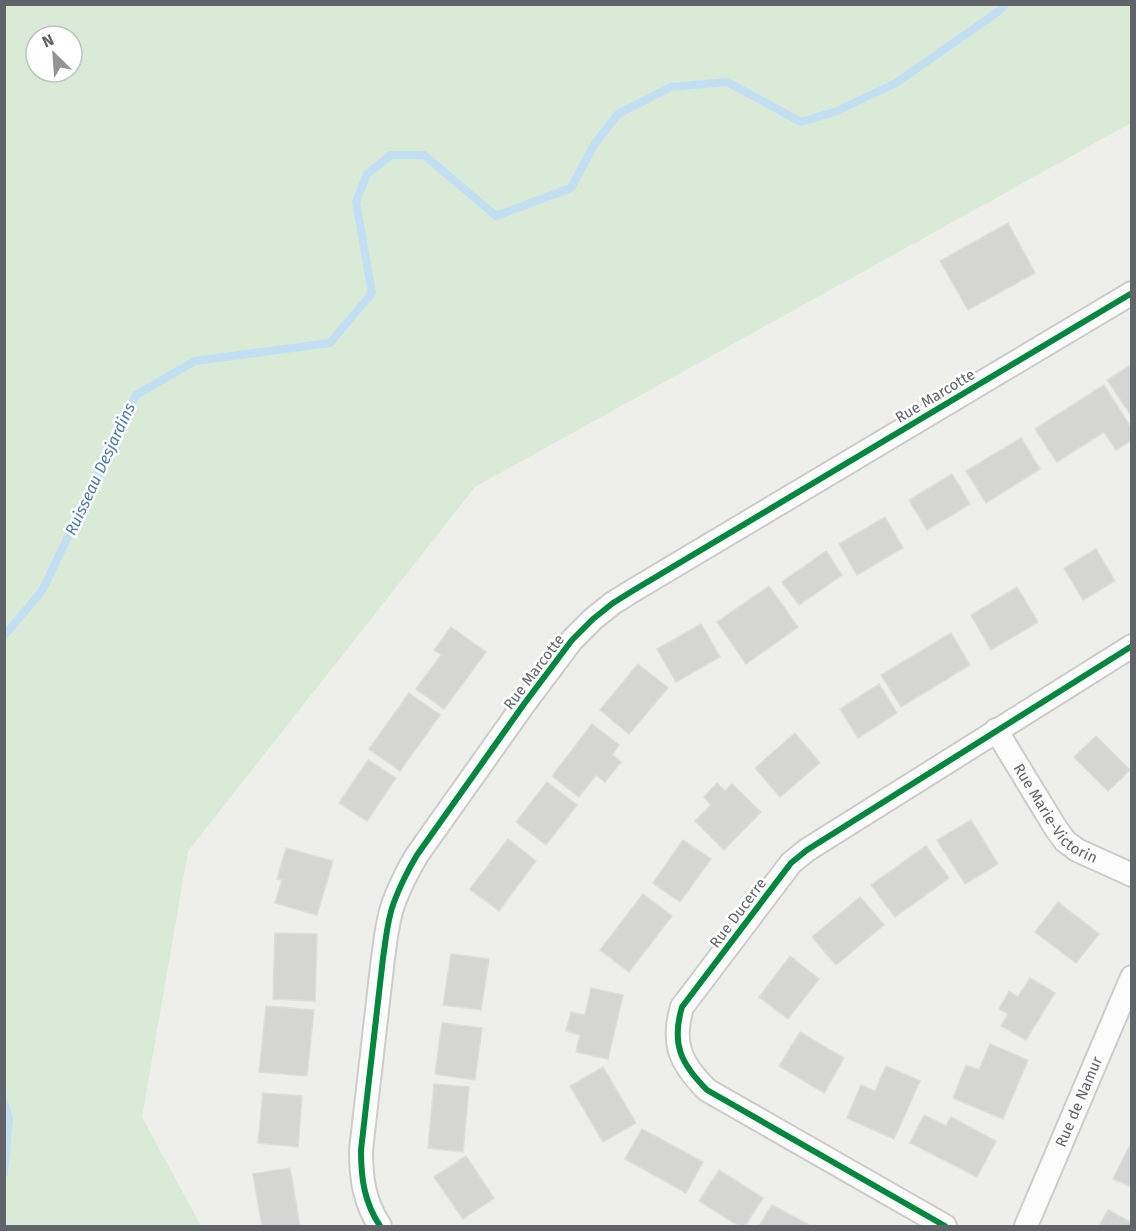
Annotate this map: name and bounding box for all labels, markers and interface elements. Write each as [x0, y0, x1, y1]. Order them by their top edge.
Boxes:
north arrow [24, 24, 84, 84]
text: N [39, 30, 57, 52]
street label: Rue Marcotte [892, 365, 978, 427]
water label: Ruisseau Desjardins [61, 400, 139, 538]
street label: Rue Marcotte [500, 631, 568, 713]
street label: Rue Marie-Victorin [1010, 760, 1100, 867]
street label: Rue Ducerre [706, 875, 770, 951]
street label: Rue de Namur [1052, 1053, 1106, 1150]

